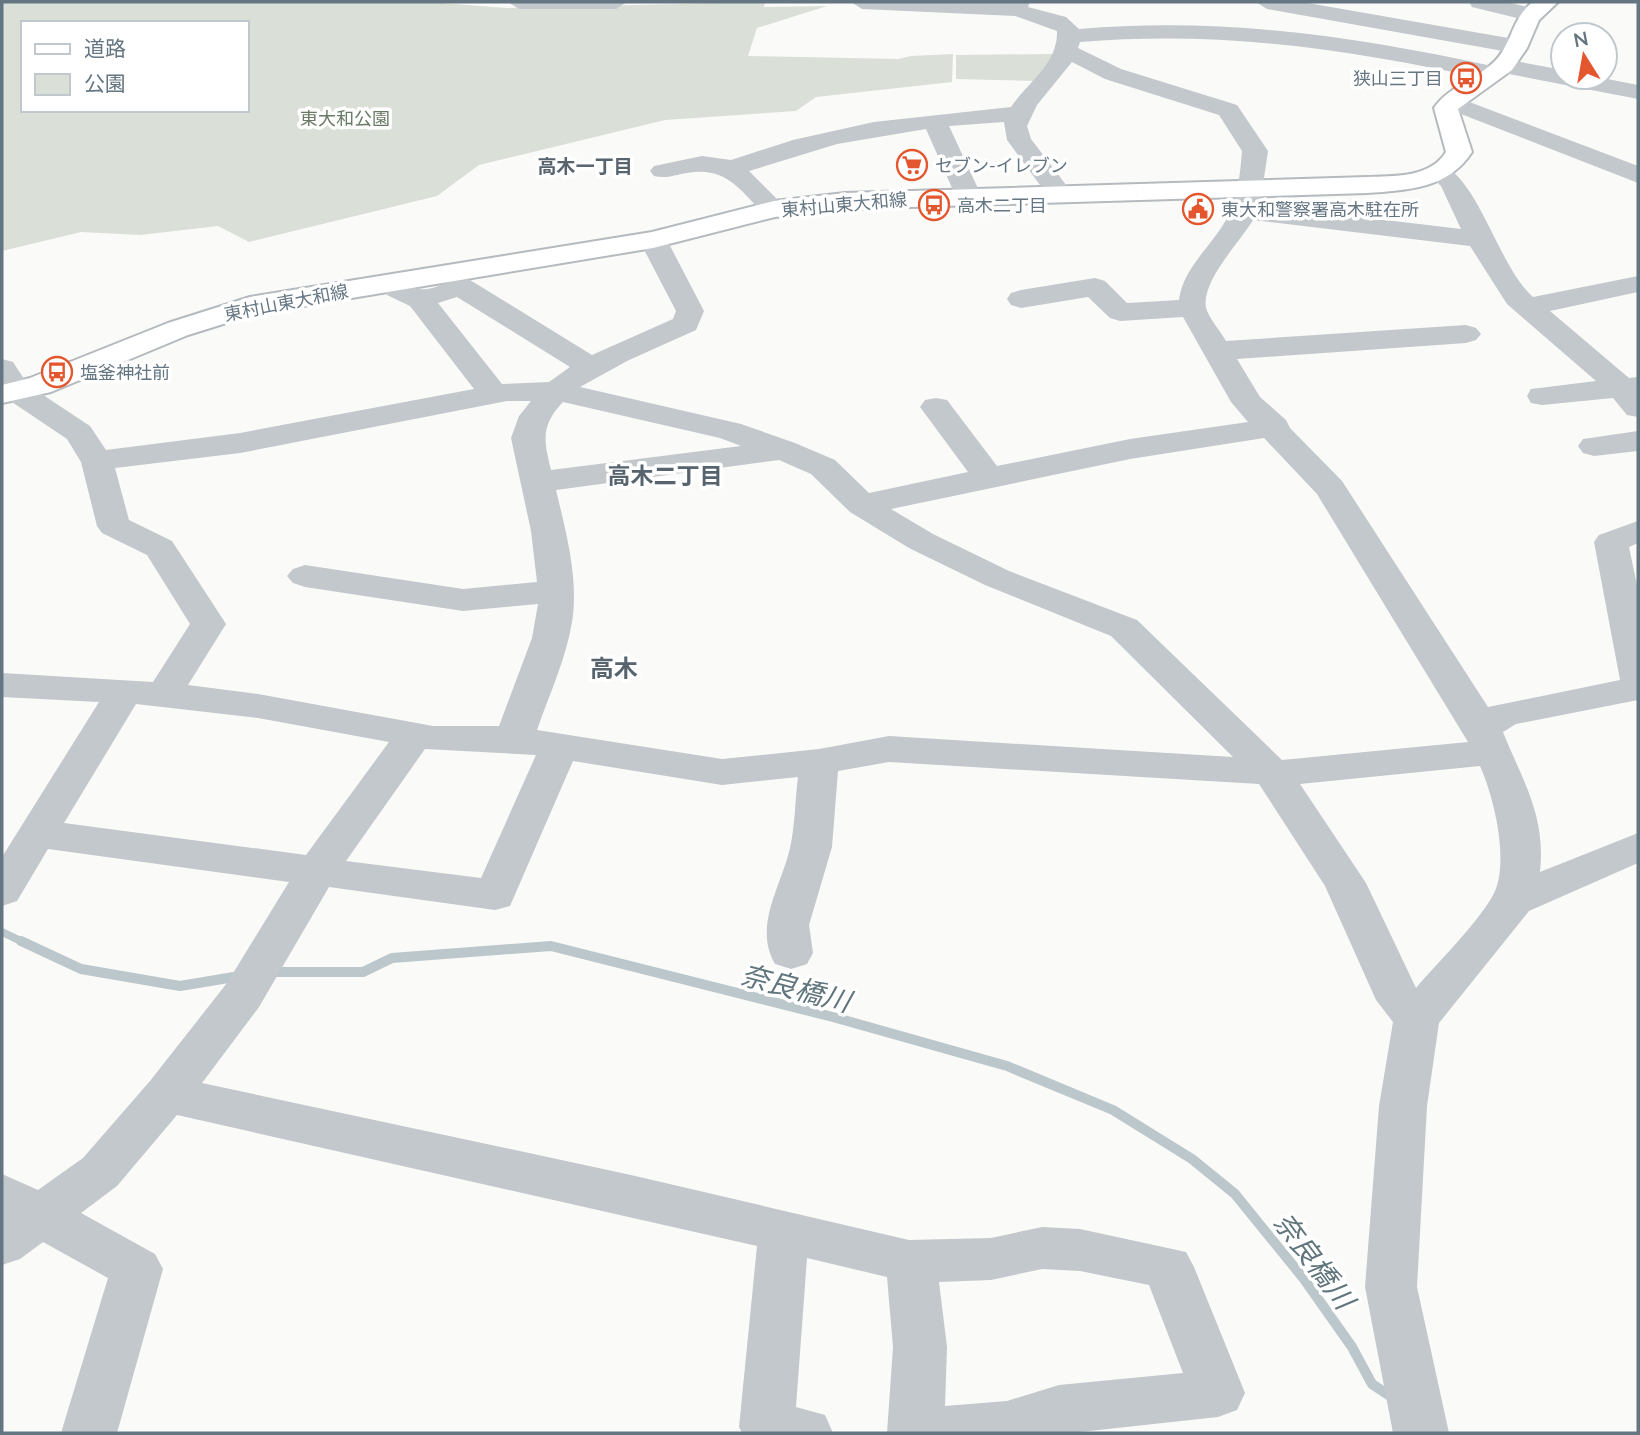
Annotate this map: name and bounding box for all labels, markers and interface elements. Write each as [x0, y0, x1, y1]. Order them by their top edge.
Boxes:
legend [21, 21, 248, 112]
north arrow [1549, 21, 1619, 91]
text: N [1571, 26, 1590, 52]
text: 道路 [84, 35, 126, 60]
bus stop icon: 狭山三丁目 [1449, 61, 1483, 95]
place label: 狭山三丁目 [1353, 67, 1443, 89]
text: 公園 [84, 70, 126, 95]
park label: 東大和公園 [300, 107, 390, 129]
supermarket icon: セブン-イレブン [895, 148, 929, 182]
district label: 高木一丁目 [537, 154, 633, 177]
place label: セブン-イレブン [935, 154, 1068, 176]
street label: 東村山東大和線 [780, 188, 908, 220]
bus stop icon: 高木二丁目 [917, 188, 951, 222]
public building icon: 東大和警察署高木駐在所 [1181, 192, 1215, 226]
place label: 高木二丁目 [957, 194, 1047, 216]
place label: 東大和警察署高木駐在所 [1221, 198, 1419, 220]
street label: 東村山東大和線 [222, 279, 350, 325]
bus stop icon: 塩釜神社前 [40, 355, 74, 389]
place label: 塩釜神社前 [80, 361, 170, 383]
district label: 高木二丁目 [608, 461, 723, 489]
district label: 高木 [590, 653, 638, 682]
water label: 奈良橋川 [738, 956, 857, 1019]
water label: 奈良橋川 [1268, 1205, 1364, 1317]

